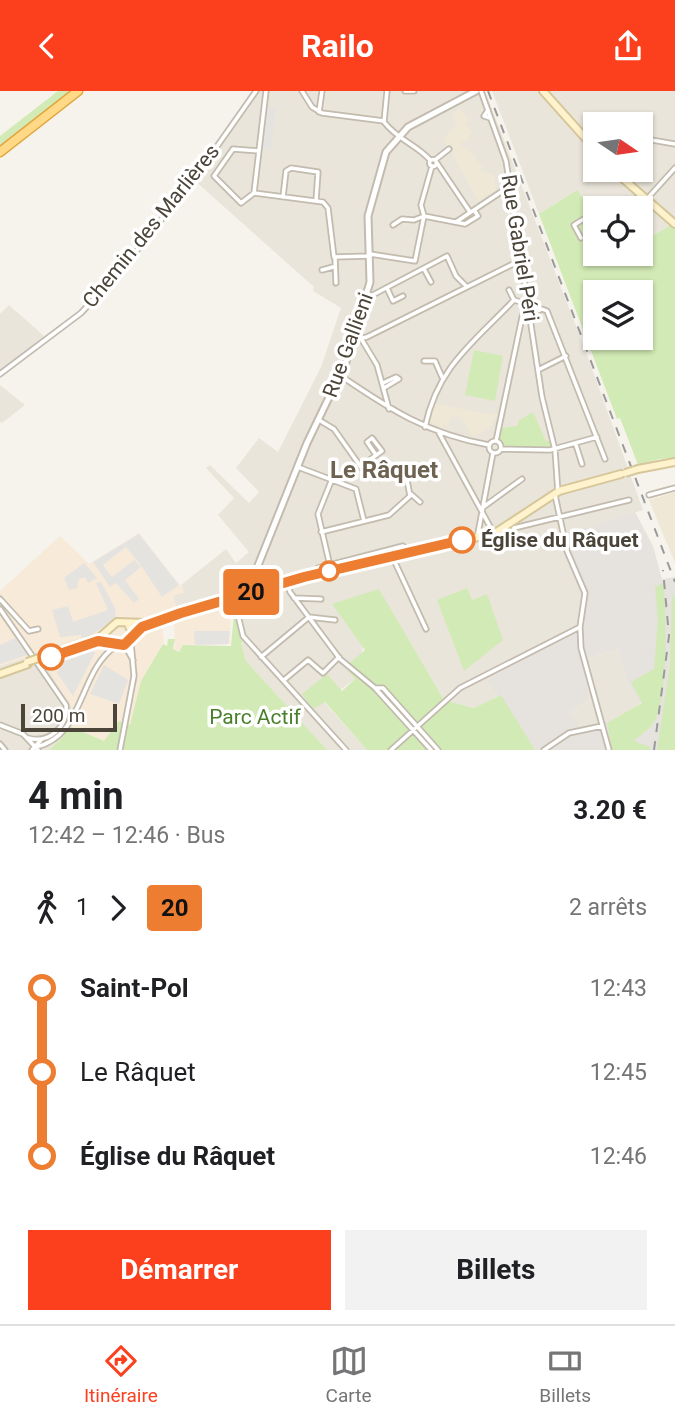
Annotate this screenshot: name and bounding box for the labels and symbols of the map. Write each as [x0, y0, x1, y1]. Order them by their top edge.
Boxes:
north arrow [583, 112, 653, 182]
street label: Chemin des Marlières [78, 140, 224, 312]
street label: Rue Gabriel Péri [497, 173, 543, 323]
street label: Rue Gallieni [318, 289, 378, 401]
district label: Le Râquet [330, 456, 438, 484]
marker: Église du Râquet [449, 527, 475, 553]
place label: Église du Râquet [481, 528, 639, 552]
unlabelled marker [319, 561, 339, 581]
line badge: 20 [219, 569, 282, 615]
unlabelled marker [38, 644, 64, 670]
scale bar [21, 701, 117, 733]
park label: Parc Actif [209, 705, 302, 729]

